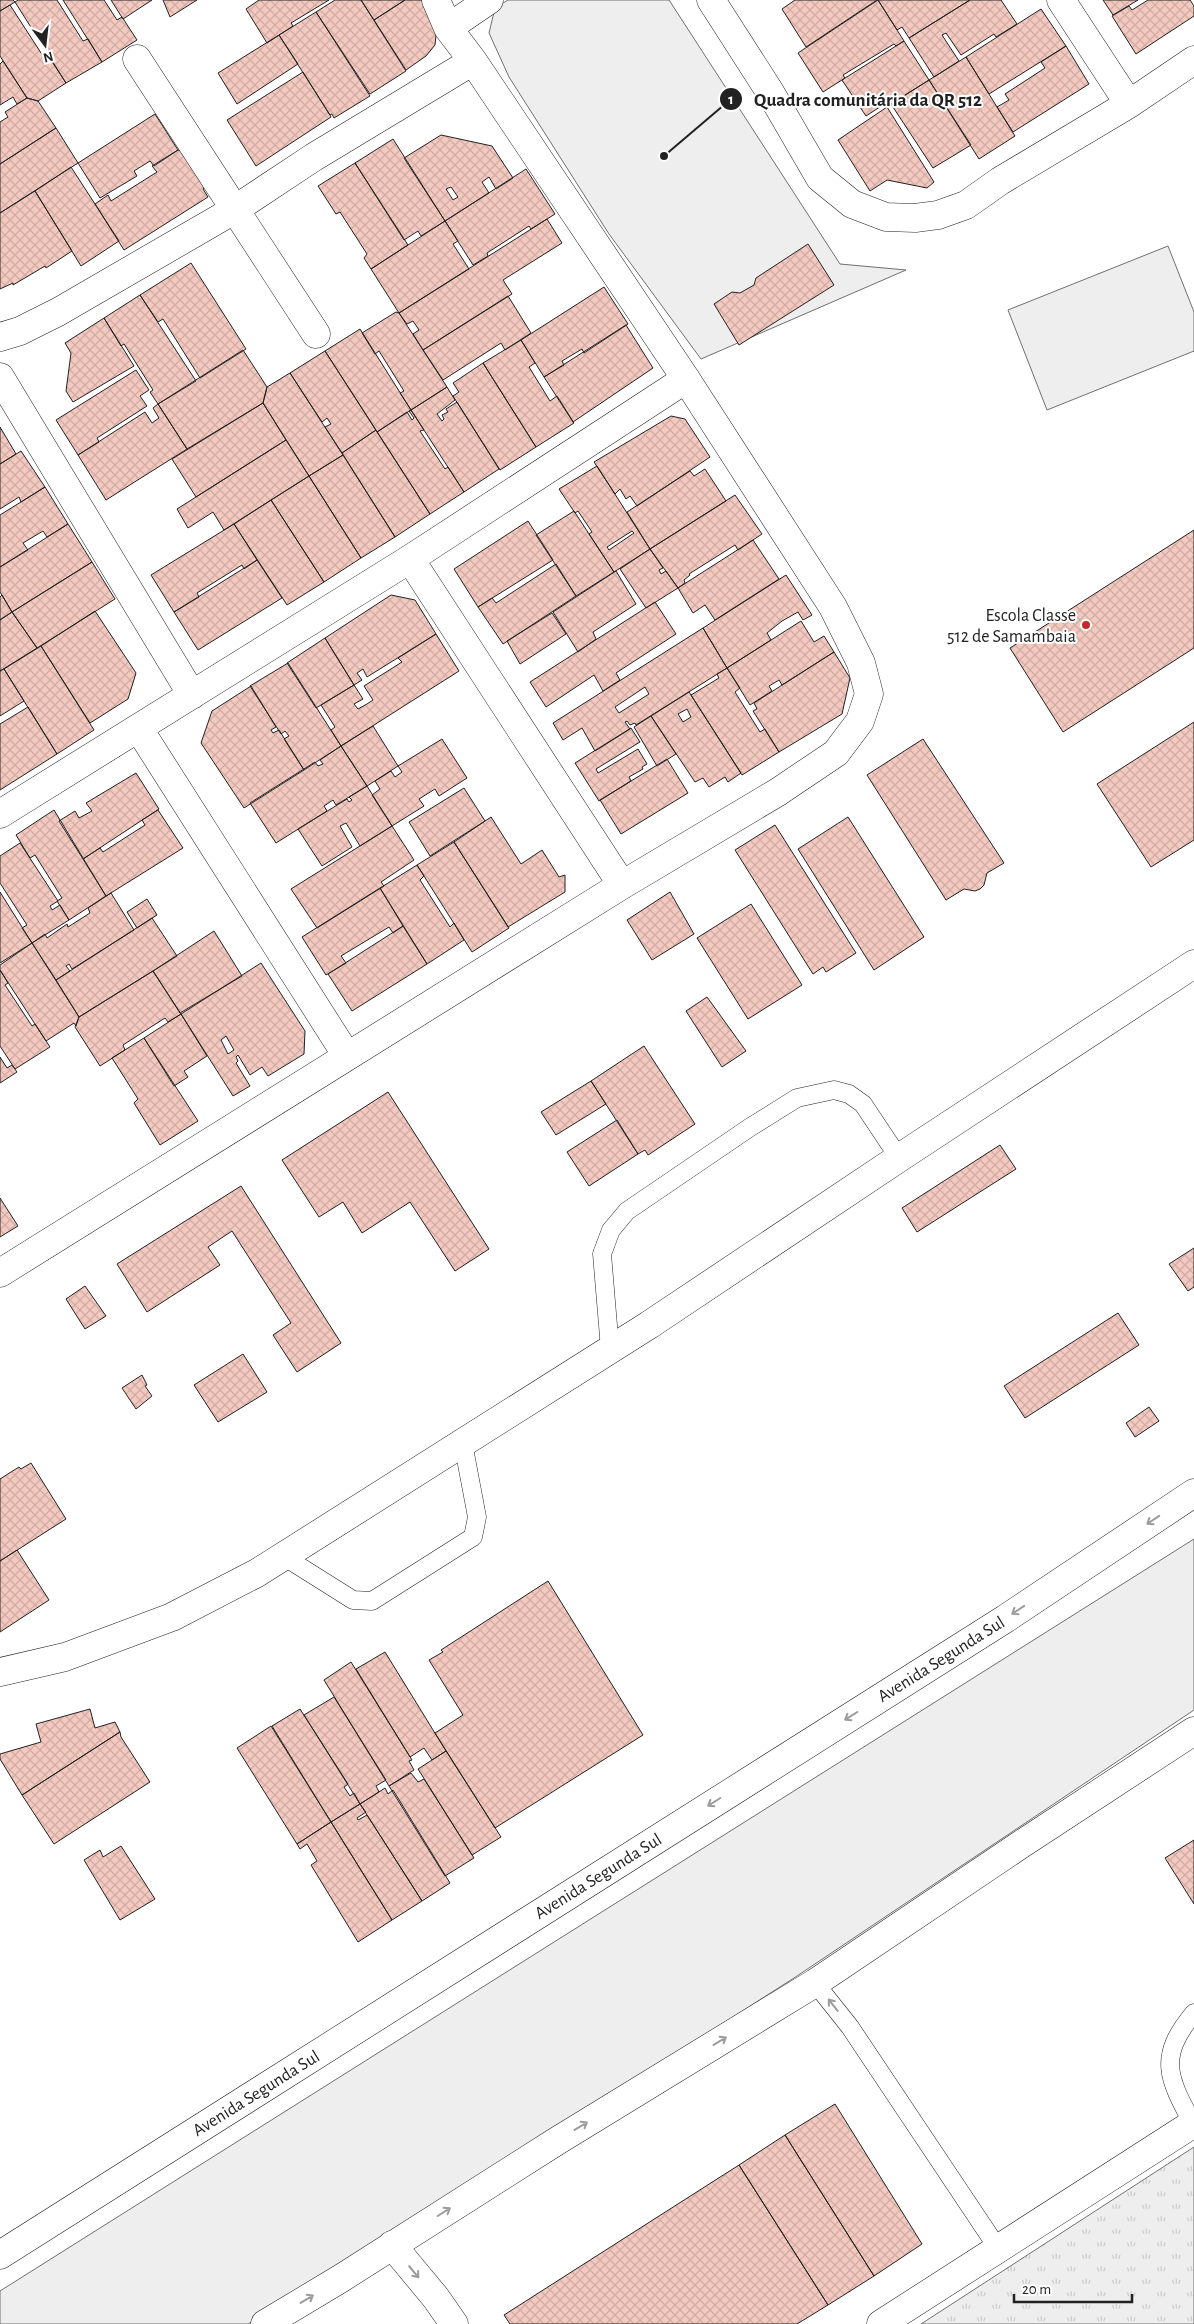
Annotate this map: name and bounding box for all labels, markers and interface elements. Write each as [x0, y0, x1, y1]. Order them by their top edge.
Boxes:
north arrow [20, 20, 70, 70]
text: N [42, 49, 55, 65]
callout: Quadra comunitária da QR 512 [719, 82, 992, 116]
text: Quadra comunitária da QR 512 [754, 91, 982, 110]
text: 1 [728, 92, 734, 107]
place label: Escola Classe 512 de Samambaia [947, 607, 1076, 646]
marker: Escola Classe 512 de Samambaia [1080, 619, 1092, 631]
one-way arrow [1147, 1515, 1161, 1525]
one-way arrow [1012, 1605, 1026, 1615]
street label: Avenida Segunda Sul [875, 1614, 1008, 1706]
one-way arrow [845, 1711, 859, 1721]
one-way arrow [707, 1797, 721, 1808]
street label: Avenida Segunda Sul [532, 1831, 665, 1923]
one-way arrow [827, 1999, 838, 2012]
one-way arrow [713, 2035, 727, 2045]
street label: Avenida Segunda Sul [190, 2048, 323, 2140]
one-way arrow [574, 2120, 588, 2130]
one-way arrow [437, 2207, 451, 2218]
one-way arrow [409, 2265, 420, 2278]
scale bar [1014, 2272, 1132, 2304]
text: 20 m [1022, 2282, 1051, 2297]
one-way arrow [299, 2293, 313, 2303]

